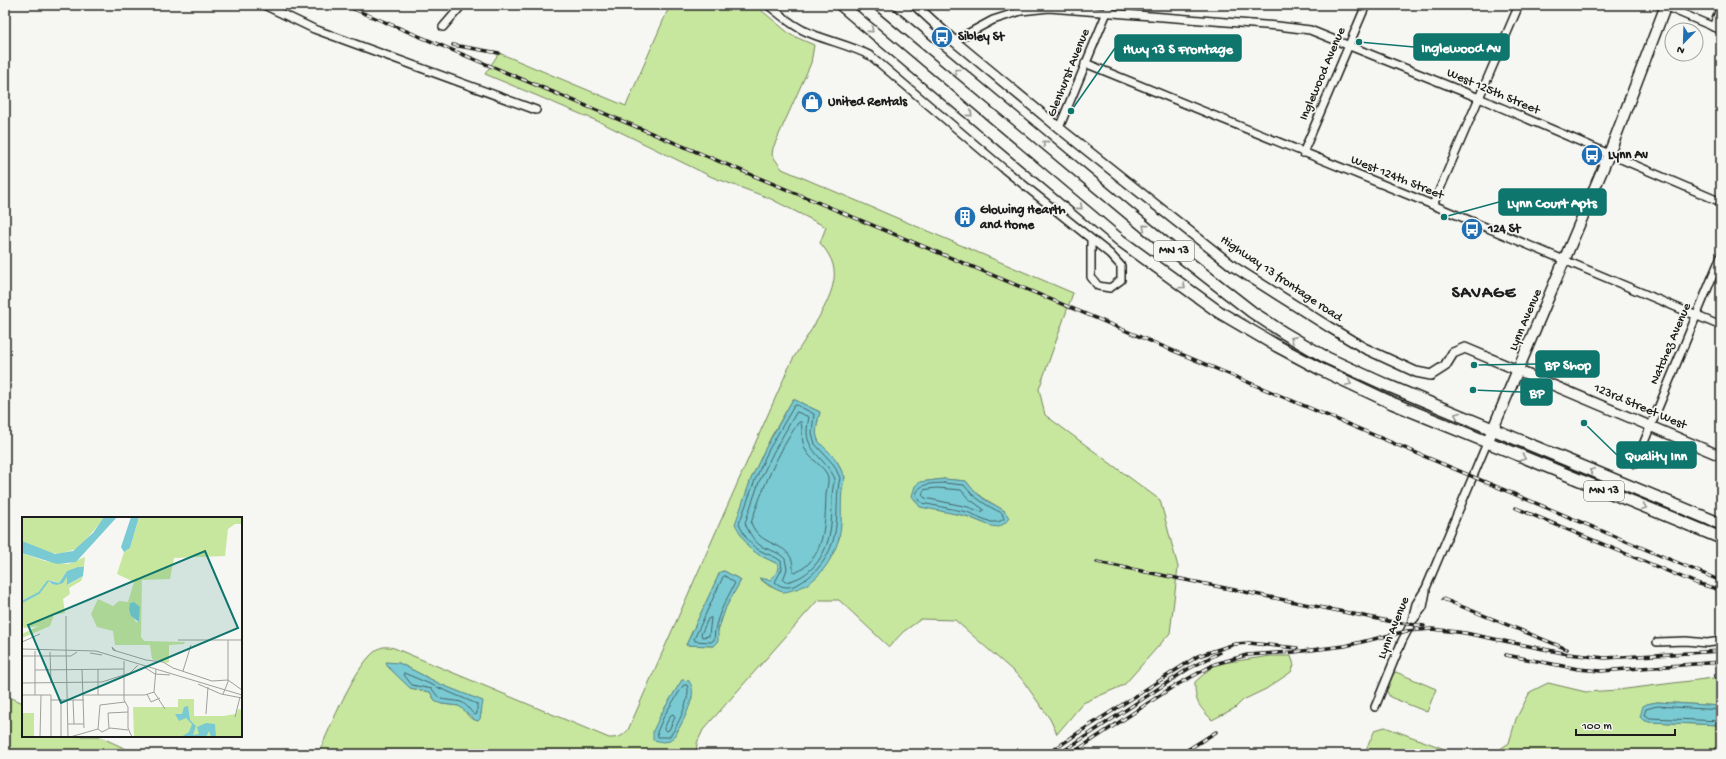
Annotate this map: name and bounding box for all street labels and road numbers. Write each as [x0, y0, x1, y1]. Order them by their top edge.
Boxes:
street label: Inglewood Avenue [1297, 25, 1349, 123]
street label: Glenhurst Avenue [1044, 26, 1094, 119]
street label: West 125th Street [1444, 66, 1543, 119]
street label: West 124th Street [1348, 153, 1447, 204]
street label: Highway 13 frontage road [1217, 233, 1346, 326]
road number: MN 13 [1154, 241, 1194, 261]
street label: Lynn Avenue [1506, 287, 1546, 353]
street label: Natchez Avenue [1647, 301, 1695, 387]
street label: 123rd Street West [1590, 380, 1690, 434]
road number: MN 13 [1584, 481, 1624, 501]
street label: Lynn Avenue [1375, 594, 1413, 661]

